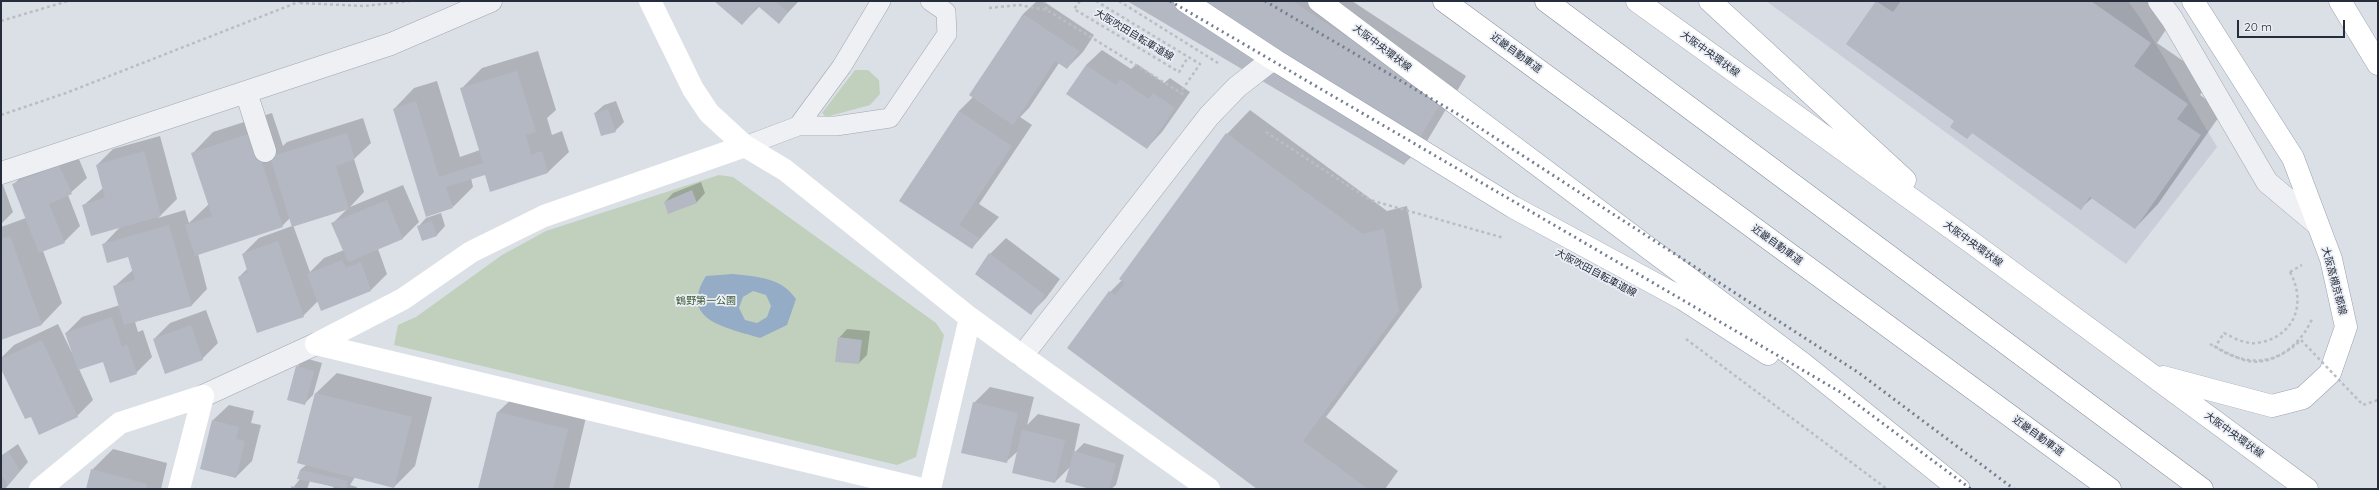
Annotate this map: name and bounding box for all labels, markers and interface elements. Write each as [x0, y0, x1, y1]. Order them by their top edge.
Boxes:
street label: 大阪吹田自転車道線 [1092, 7, 1176, 63]
scale bar [2239, 12, 2347, 38]
text: 20 m [2244, 19, 2272, 34]
street label: 大阪中央環状線 [1350, 22, 1414, 74]
street label: 大阪中央環状線 [1678, 29, 1742, 79]
street label: 近畿自動車道 [1488, 31, 1544, 75]
street label: 大阪中央環状線 [1941, 219, 2005, 269]
street label: 近畿自動車道 [1749, 223, 1805, 267]
street label: 大阪高槻京都線 [2319, 246, 2349, 316]
street label: 大阪吹田自転車道線 [1553, 247, 1639, 299]
park label: 鶴野第一公園 [676, 295, 736, 307]
street label: 大阪中央環状線 [2202, 410, 2266, 460]
street label: 近畿自動車道 [2010, 414, 2066, 458]

